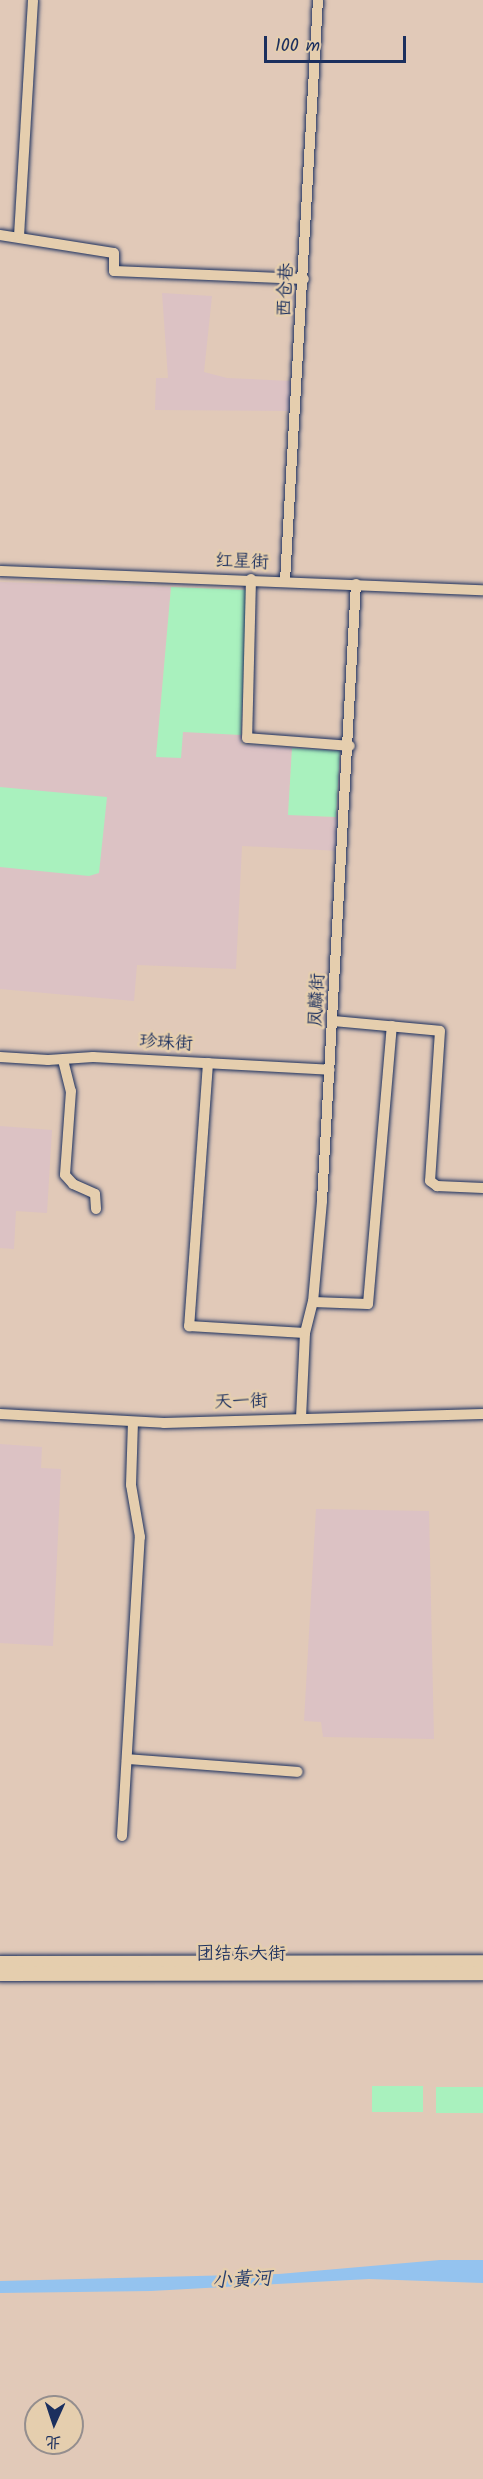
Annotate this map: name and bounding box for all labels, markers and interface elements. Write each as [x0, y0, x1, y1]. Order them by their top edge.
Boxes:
scale bar [267, 24, 410, 62]
text: 100 m [275, 32, 320, 61]
street label: 西仓巷 [275, 262, 299, 318]
street label: 红星街 [215, 551, 269, 575]
street label: 凤麟街 [306, 972, 330, 1028]
street label: 珍珠街 [138, 1032, 194, 1056]
street label: 天一街 [214, 1391, 268, 1415]
street label: 团结东大街 [196, 1944, 286, 1966]
water label: 小黄河 [211, 2267, 273, 2295]
north arrow [24, 2395, 84, 2455]
text: 北 [44, 2429, 62, 2454]

